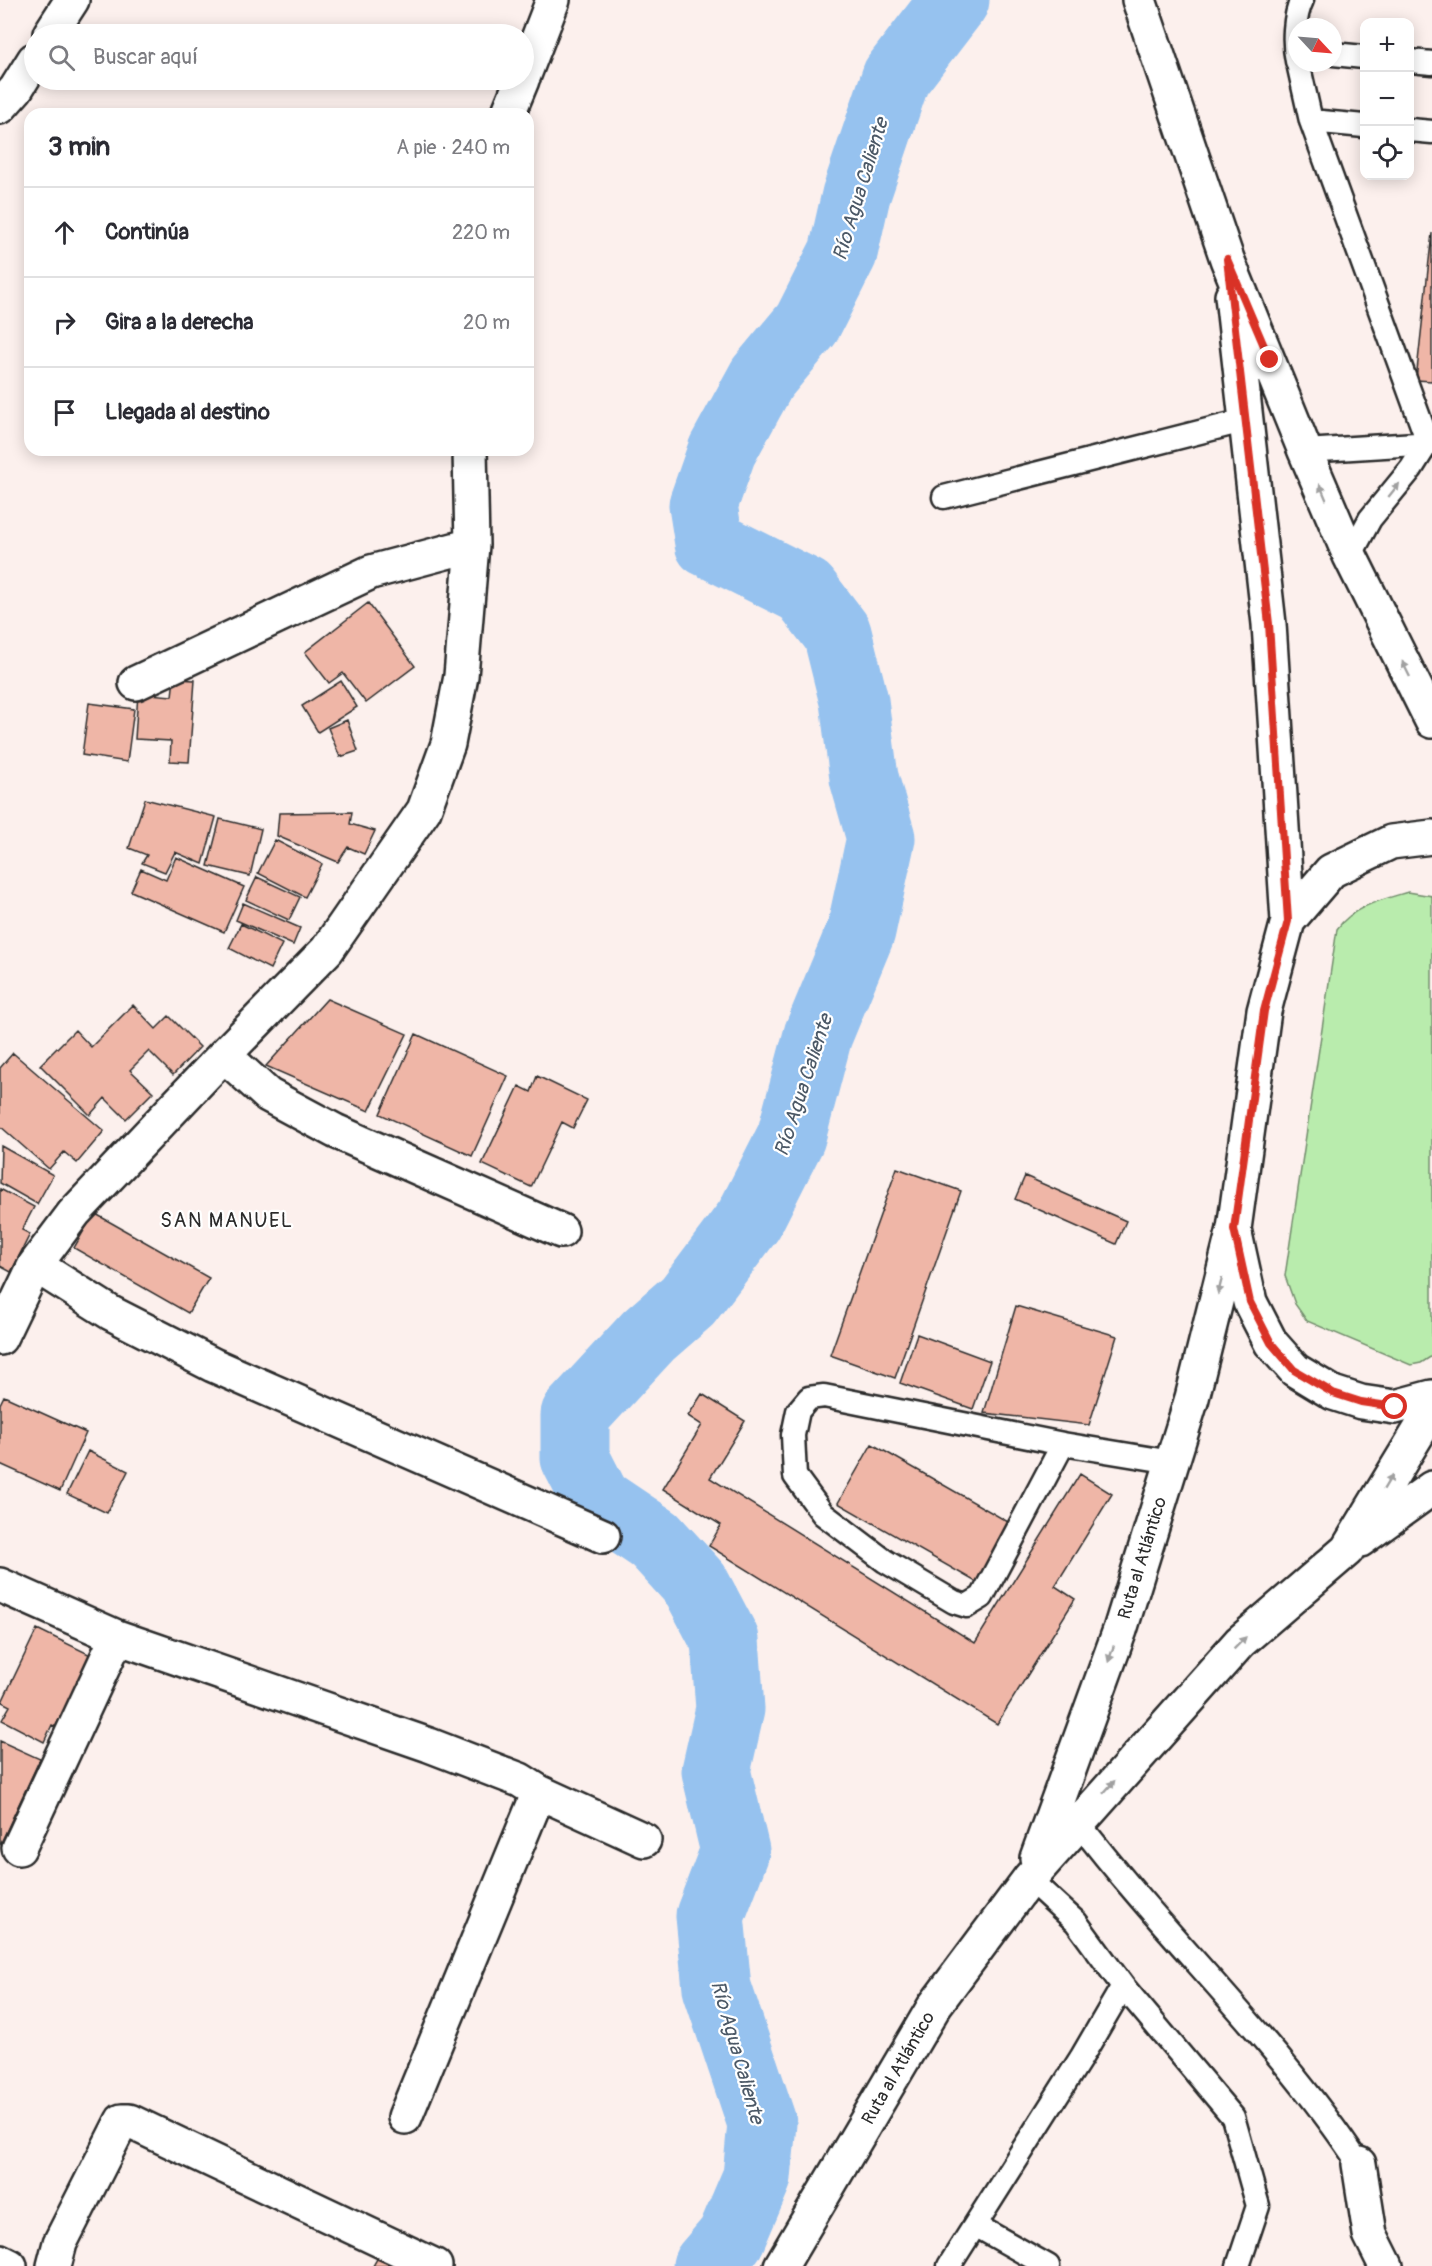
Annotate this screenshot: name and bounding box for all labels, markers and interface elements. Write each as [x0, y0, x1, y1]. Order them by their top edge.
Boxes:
north arrow [1288, 18, 1342, 72]
map controls [1360, 18, 1414, 180]
button: + [1360, 18, 1414, 72]
search box [24, 24, 534, 90]
icon: search [45, 41, 78, 74]
text: Buscar aquí [93, 43, 198, 71]
button: − [1360, 72, 1414, 126]
water label: Río Agua Caliente [827, 113, 895, 263]
button: locate [1360, 126, 1414, 180]
text: 3 min [48, 131, 110, 163]
text: A pie · 240 m [396, 135, 510, 160]
icon: ahead [48, 216, 81, 249]
text: Continúa [105, 218, 189, 246]
text: 220 m [452, 220, 510, 245]
icon: right [48, 306, 81, 339]
text: Gira a la derecha [105, 308, 253, 336]
text: 20 m [463, 310, 510, 335]
route end [1256, 346, 1282, 372]
icon: arrive [48, 396, 81, 429]
text: Llegada al destino [105, 398, 270, 426]
one-way arrow [1387, 482, 1400, 498]
one-way arrow [1318, 484, 1327, 501]
one-way arrow [1401, 660, 1411, 677]
water label: Río Agua Caliente [769, 1009, 839, 1159]
district label: SAN MANUEL [160, 1208, 294, 1233]
one-way arrow [1215, 1277, 1224, 1295]
route start [1381, 1393, 1407, 1419]
one-way arrow [1383, 1474, 1394, 1490]
street label: Ruta al Atlántico [1113, 1494, 1172, 1622]
one-way arrow [1232, 1636, 1246, 1650]
one-way arrow [1106, 1645, 1116, 1663]
one-way arrow [1102, 1780, 1115, 1795]
water label: Río Agua Caliente [705, 1978, 770, 2129]
street label: Ruta al Atlántico [857, 2007, 940, 2129]

